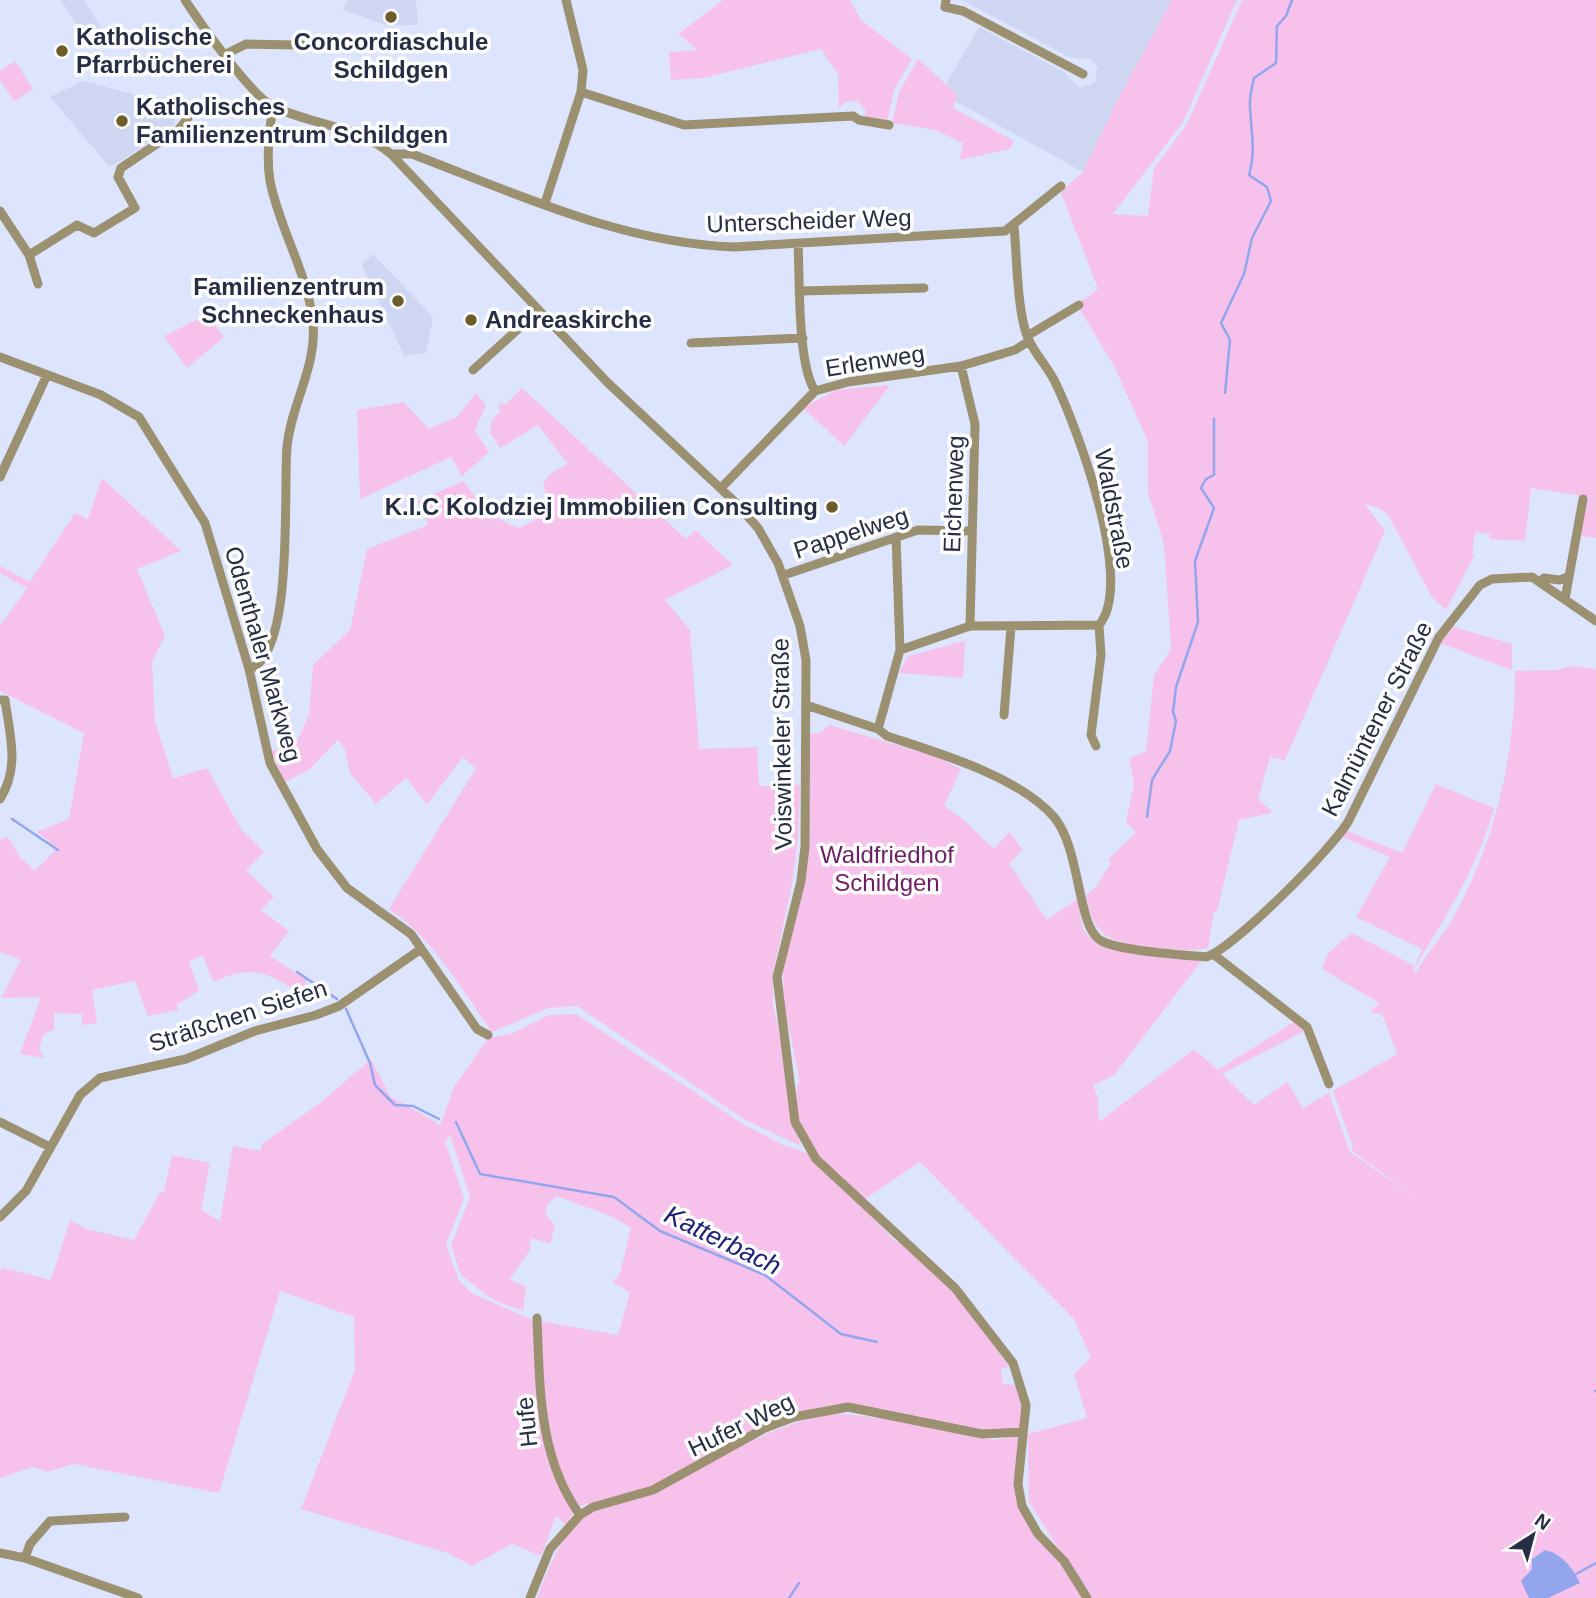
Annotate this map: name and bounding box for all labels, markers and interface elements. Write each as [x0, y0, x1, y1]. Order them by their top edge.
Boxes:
marker: Concordiaschule Schildgen [383, 9, 399, 25]
place label: Katholische Pfarrbücherei [76, 23, 232, 78]
place label: Concordiaschule Schildgen [294, 28, 488, 83]
marker: Katholische Pfarrbücherei [54, 43, 70, 59]
place label: Katholisches Familienzentrum Schildgen [136, 93, 448, 148]
marker: Katholisches Familienzentrum Schildgen [114, 113, 130, 129]
street label: Unterscheider Weg [706, 203, 912, 238]
place label: Familienzentrum Schneckenhaus [193, 273, 384, 328]
marker: Familienzentrum Schneckenhaus [390, 293, 406, 309]
place label: Andreaskirche [485, 306, 652, 333]
marker: Andreaskirche [463, 312, 479, 328]
street label: Erlenweg [823, 339, 926, 382]
street label: Eichenweg [938, 435, 969, 553]
street label: Waldstraße [1090, 447, 1139, 571]
place label: K.I.C Kolodziej Immobilien Consulting [385, 493, 818, 520]
marker: K.I.C Kolodziej Immobilien Consulting [824, 499, 840, 515]
street label: Pappelweg [790, 501, 911, 564]
street label: Odenthaler Markweg [220, 543, 307, 765]
street label: Kalmüntener Straße [1316, 617, 1437, 821]
street label: Voiswinkeler Straße [766, 638, 797, 850]
park label: Waldfriedhof Schildgen [820, 841, 954, 896]
street label: Sträßchen Siefen [145, 974, 330, 1057]
water label: Katterbach [660, 1199, 786, 1281]
street label: Hufer Weg [684, 1387, 798, 1462]
street label: Hufe [510, 1395, 543, 1449]
north arrow [1498, 1500, 1568, 1570]
text: N [1531, 1509, 1554, 1534]

